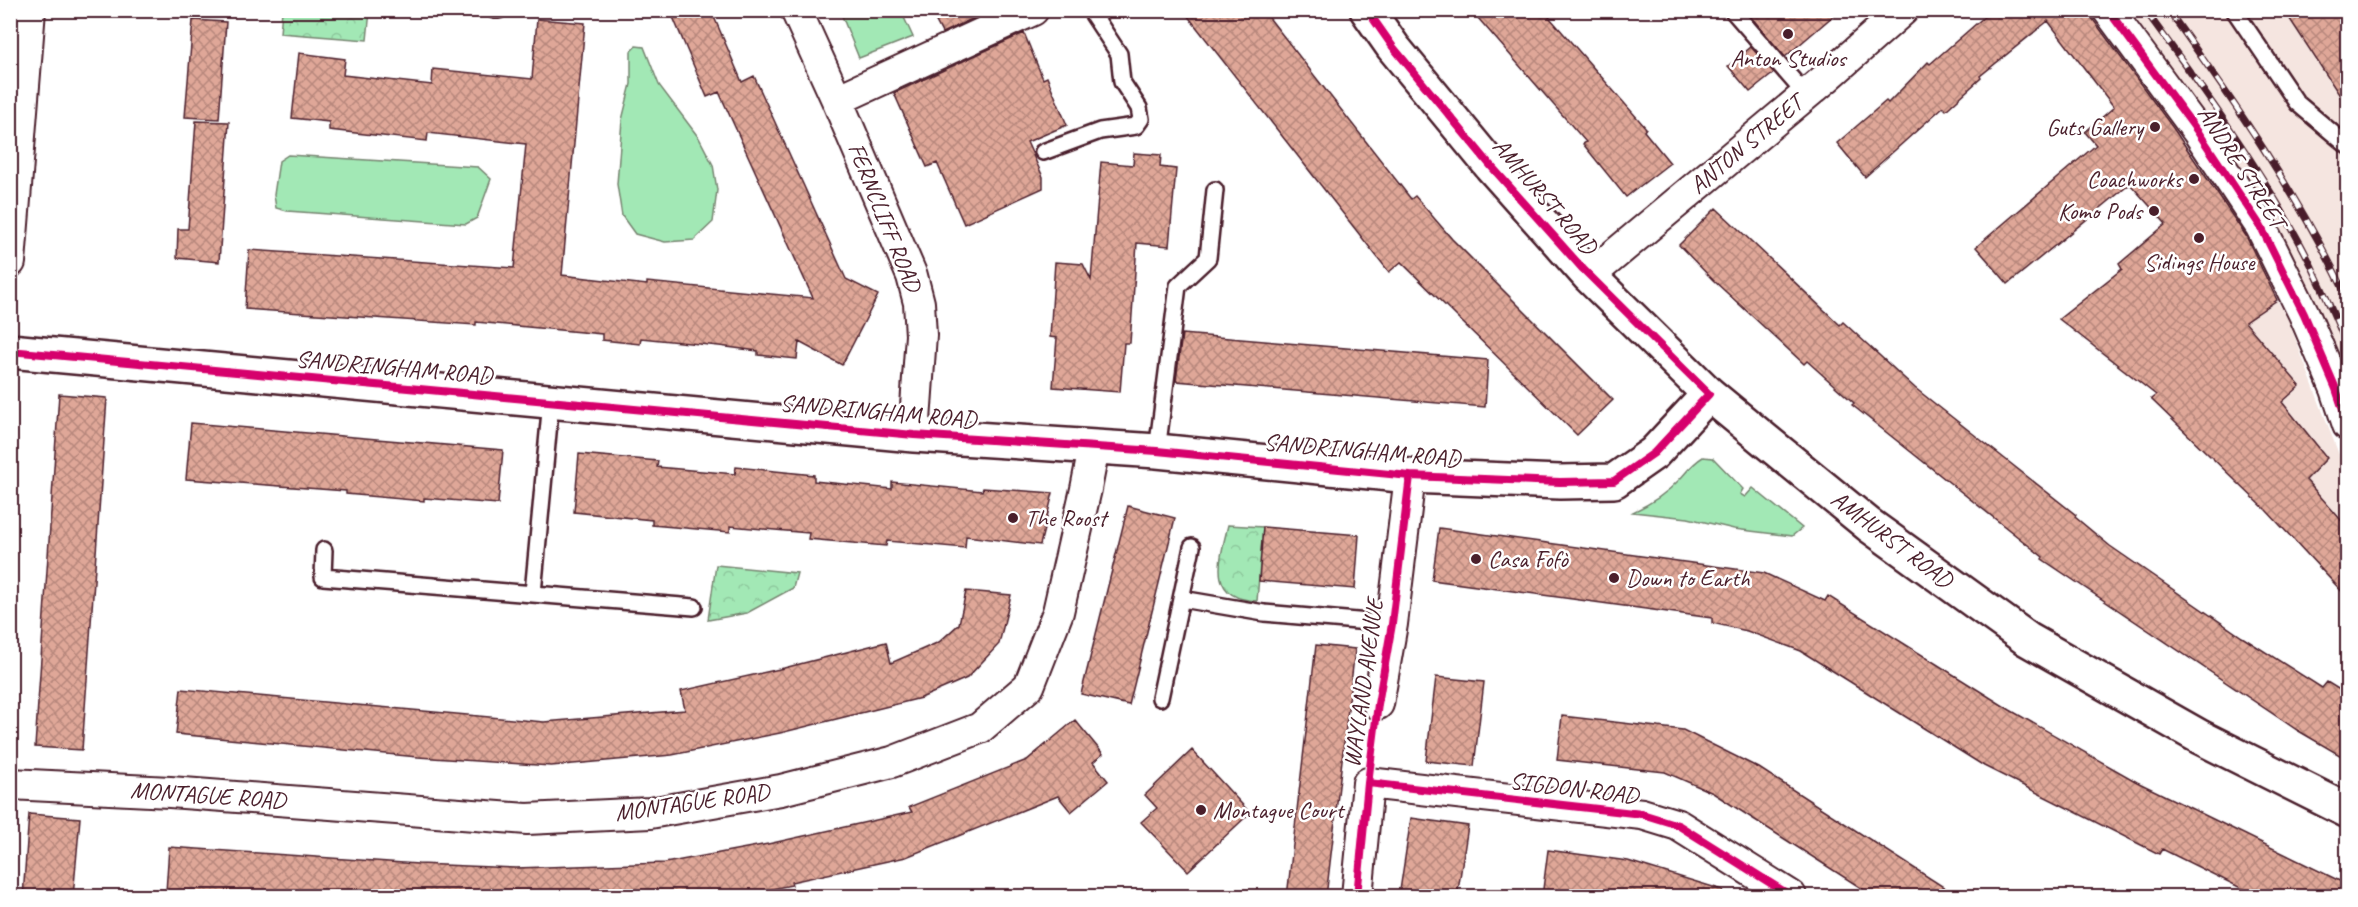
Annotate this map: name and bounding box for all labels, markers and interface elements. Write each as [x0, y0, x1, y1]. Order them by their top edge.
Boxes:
marker: Anton Studios [1781, 27, 1795, 41]
place label: Anton Studios [1730, 43, 1847, 73]
street label: ANTON STREET [1683, 85, 1813, 200]
street label: ANDRE STREET [2191, 100, 2295, 238]
place label: Guts Gallery [2046, 112, 2145, 142]
marker: Guts Gallery [2148, 120, 2162, 134]
street label: AMHURST ROAD [1486, 132, 1605, 262]
street label: FERNCLIFF ROAD [842, 138, 929, 298]
place label: Coachworks [2087, 164, 2184, 194]
marker: Coachworks [2187, 172, 2201, 186]
place label: Komo Pods [2058, 196, 2144, 226]
marker: Komo Pods [2147, 204, 2161, 218]
marker: Sidings House [2192, 231, 2206, 245]
place label: Sidings House [2144, 247, 2257, 277]
street label: SANDRINGHAM ROAD [295, 343, 495, 391]
street label: SANDRINGHAM ROAD [779, 387, 979, 435]
street label: SANDRINGHAM ROAD [1263, 426, 1463, 474]
street label: AMHURST ROAD [1825, 484, 1960, 596]
place label: The Roost [1025, 503, 1109, 533]
marker: The Roost [1006, 511, 1020, 525]
place label: Casa Fofò [1488, 544, 1569, 574]
marker: Casa Fofò [1469, 552, 1483, 566]
place label: Down to Earth [1626, 563, 1751, 593]
marker: Down to Earth [1607, 571, 1621, 585]
street label: WAYLAND AVENUE [1336, 594, 1390, 769]
street label: SIGDON ROAD [1508, 765, 1642, 811]
street label: MONTAGUE ROAD [129, 775, 289, 816]
street label: MONTAGUE ROAD [613, 776, 773, 828]
place label: Montague Court [1213, 795, 1345, 825]
marker: Montague Court [1194, 803, 1208, 817]

